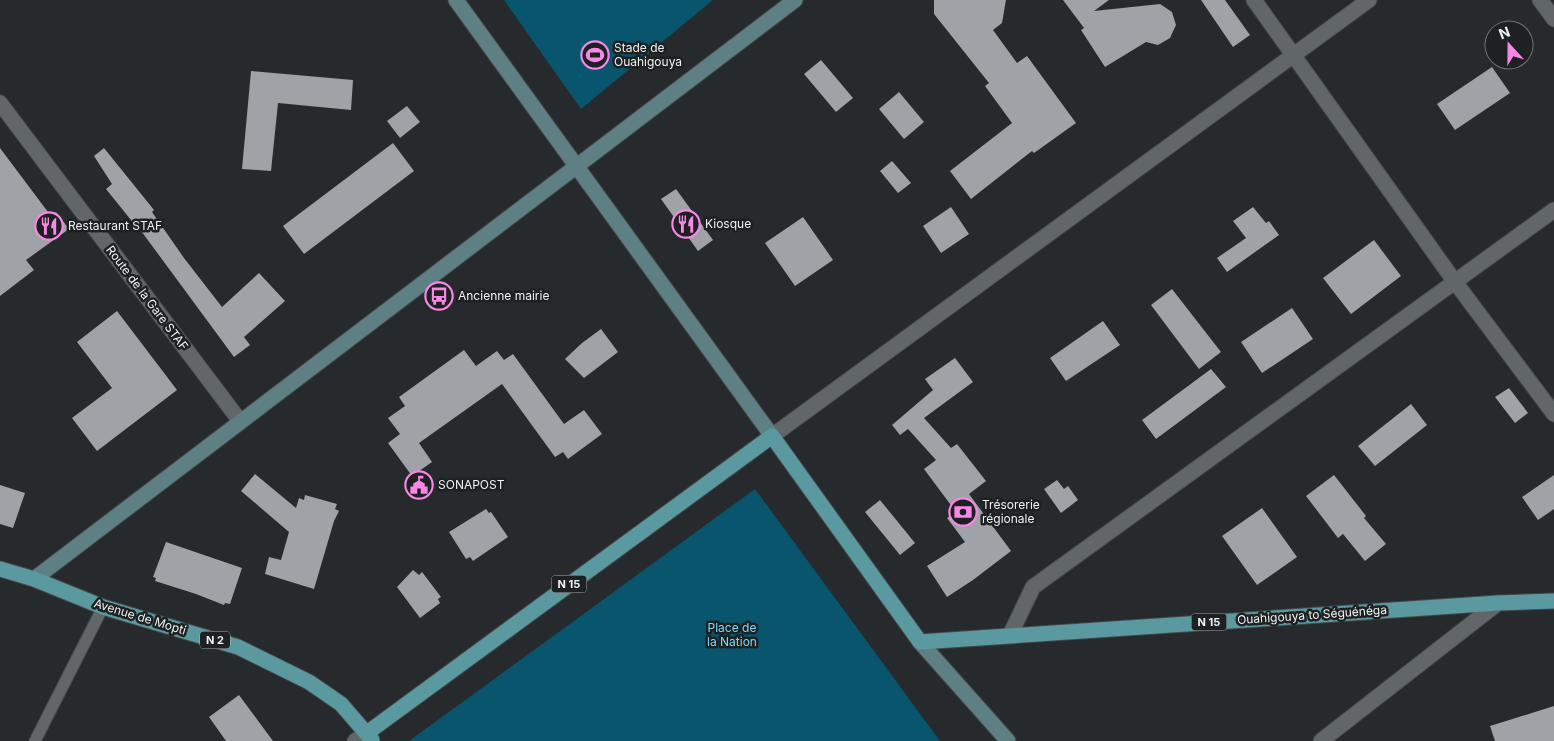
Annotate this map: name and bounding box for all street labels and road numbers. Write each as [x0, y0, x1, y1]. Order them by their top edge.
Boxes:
street label: Route de la Gare STAF [103, 242, 192, 353]
road number: N 15 [552, 576, 586, 592]
street label: Avenue de Mopti [92, 595, 188, 638]
street label: Ouahigouya to Séguénéga [1237, 602, 1387, 627]
road number: N 15 [1192, 614, 1226, 630]
road number: N 2 [200, 632, 230, 648]

